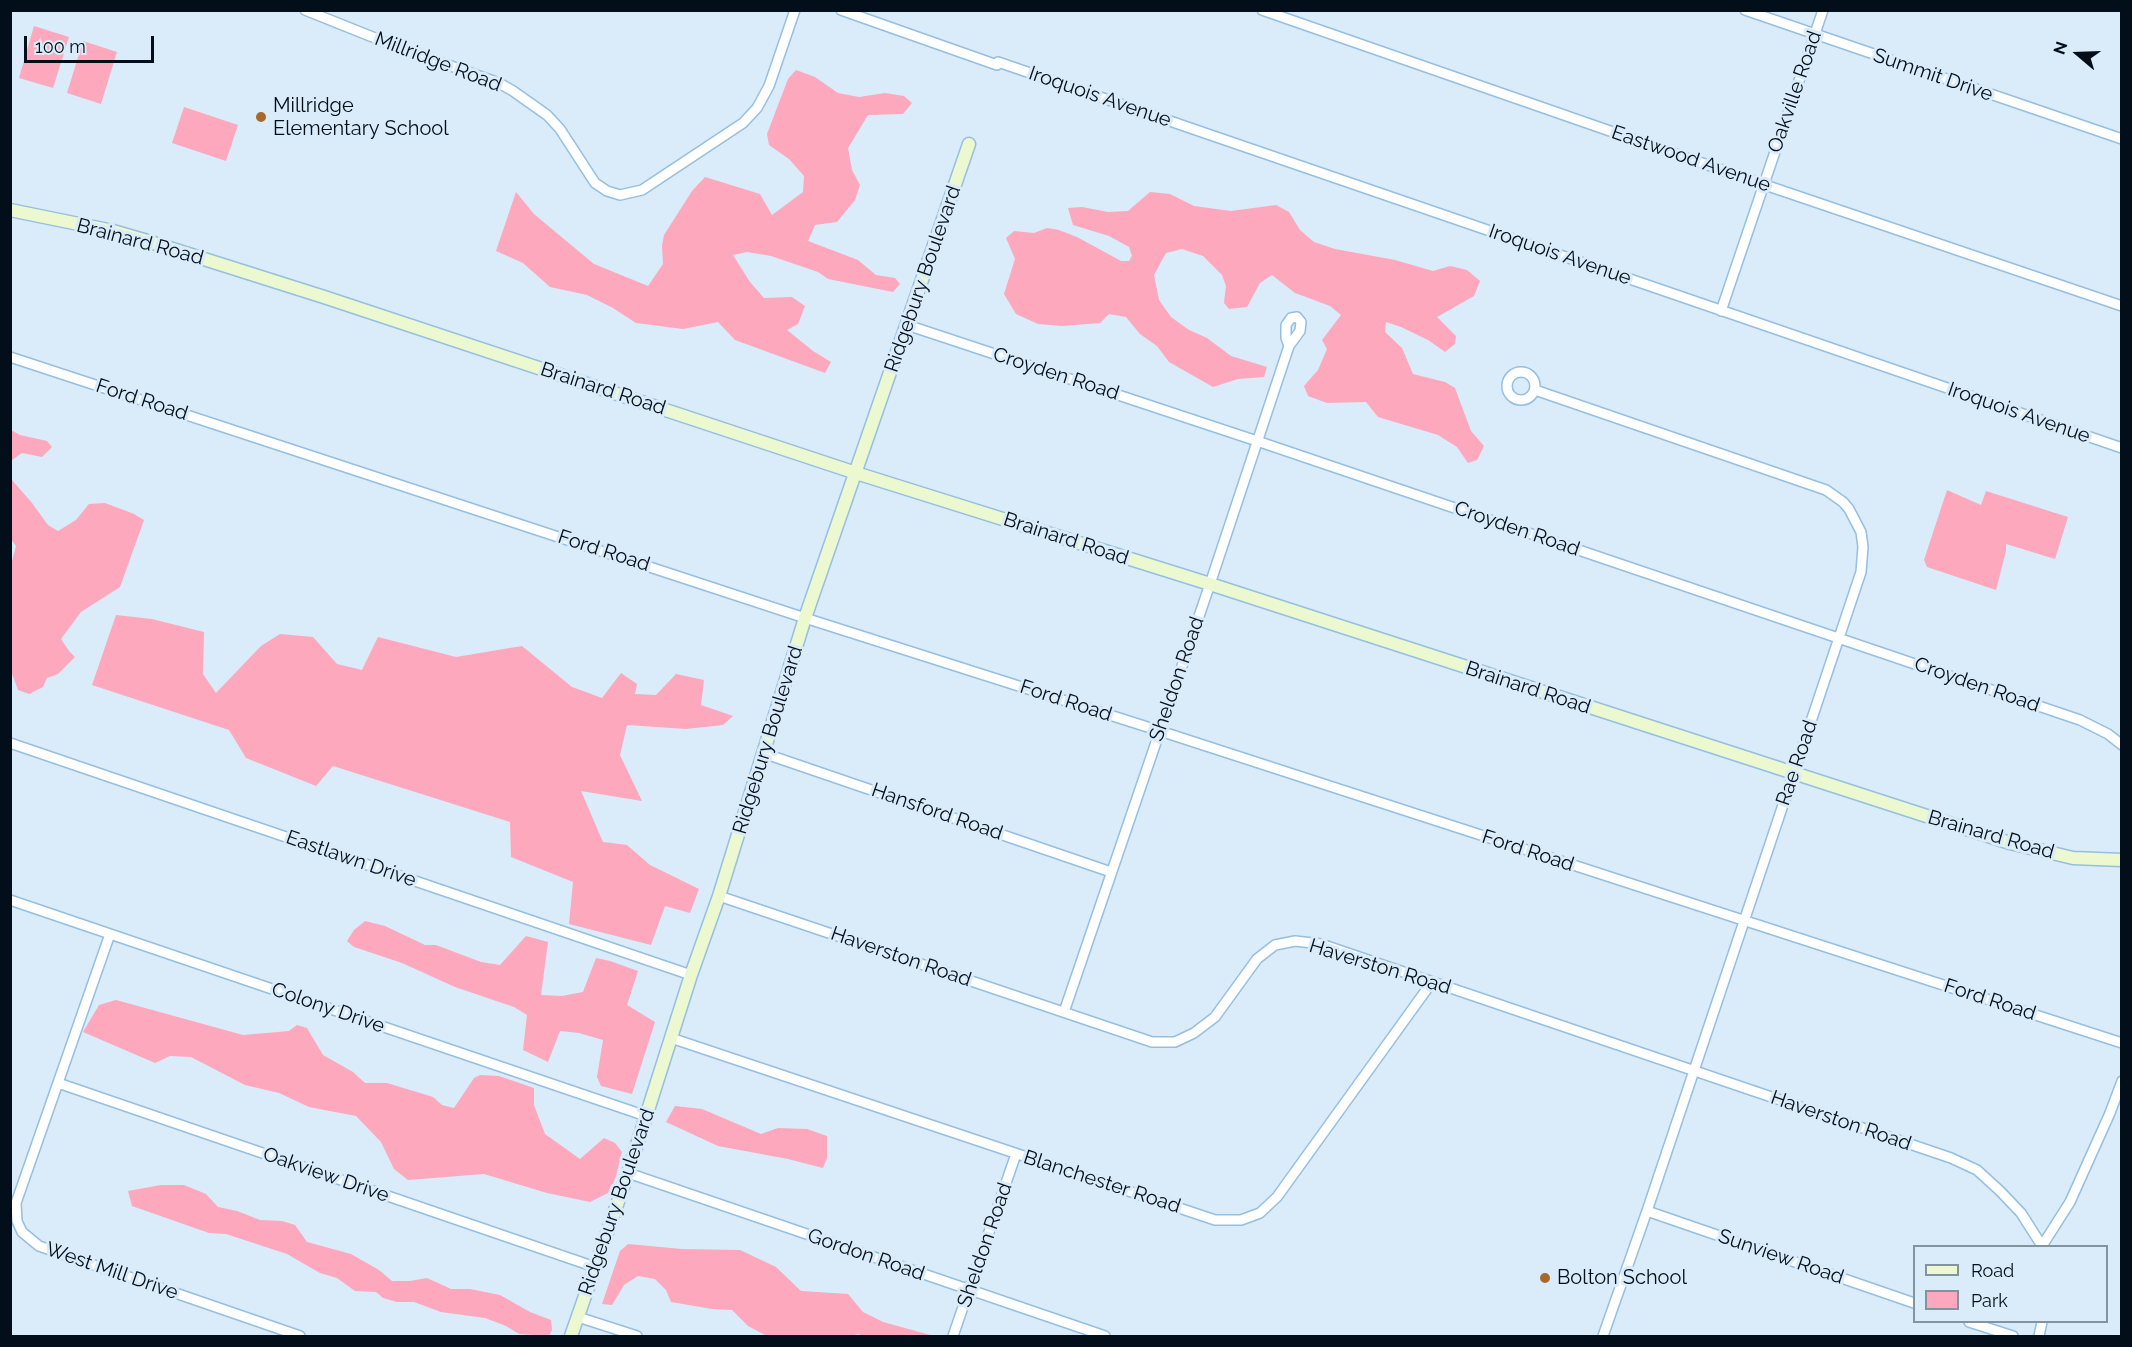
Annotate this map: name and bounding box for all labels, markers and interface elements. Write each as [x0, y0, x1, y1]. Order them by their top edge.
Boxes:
scale bar [27, 24, 158, 62]
north arrow [2048, 24, 2108, 84]
street label: Millridge Road [371, 27, 505, 97]
street label: Oakville Road [1763, 28, 1827, 156]
text: 100 m [35, 36, 86, 57]
text: N [2050, 39, 2071, 57]
street label: Summit Drive [1870, 43, 1996, 107]
street label: Iroquois Avenue [1026, 61, 1174, 133]
place label: Millridge Elementary School [273, 94, 449, 141]
marker: Millridge Elementary School [254, 110, 268, 124]
street label: Eastwood Avenue [1608, 121, 1774, 197]
street label: Ridgebury Boulevard [880, 183, 966, 375]
street label: Brainard Road [74, 214, 206, 270]
street label: Iroquois Avenue [1486, 219, 1634, 291]
street label: Croyden Road [990, 342, 1122, 406]
street label: Brainard Road [537, 357, 669, 421]
street label: Ford Road [93, 374, 191, 426]
street label: Iroquois Avenue [1945, 377, 2093, 449]
street label: Croyden Road [1451, 496, 1583, 562]
street label: Brainard Road [1000, 507, 1132, 571]
street label: Ford Road [555, 525, 653, 577]
street label: Sheldon Road [1144, 614, 1210, 744]
street label: Ridgebury Boulevard [728, 643, 808, 837]
street label: Croyden Road [1911, 652, 2043, 718]
street label: Brainard Road [1462, 656, 1594, 720]
street label: Ford Road [1017, 675, 1115, 727]
street label: Rae Road [1771, 717, 1823, 809]
street label: Hansford Road [868, 778, 1006, 846]
street label: Brainard Road [1925, 805, 2057, 865]
street label: Eastlawn Drive [283, 825, 419, 893]
street label: Ford Road [1479, 825, 1577, 877]
street label: Haverston Road [828, 922, 974, 992]
street label: Haverston Road [1306, 934, 1454, 1000]
street label: Ford Road [1941, 974, 2039, 1026]
street label: Colony Drive [268, 977, 388, 1039]
street label: Haverston Road [1768, 1086, 1914, 1156]
street label: Ridgebury Boulevard [574, 1106, 660, 1298]
street label: Oakview Drive [260, 1142, 392, 1208]
street label: Blanchester Road [1020, 1145, 1184, 1219]
street label: Sheldon Road [952, 1180, 1018, 1310]
street label: Gordon Road [804, 1224, 928, 1286]
street label: Sunview Road [1715, 1224, 1847, 1290]
street label: West Mill Drive [43, 1237, 181, 1305]
legend [1913, 1245, 2108, 1323]
text: Road [1971, 1260, 2014, 1281]
place label: Bolton School [1557, 1266, 1687, 1290]
marker: Bolton School [1538, 1271, 1552, 1285]
text: Park [1971, 1290, 2008, 1311]

